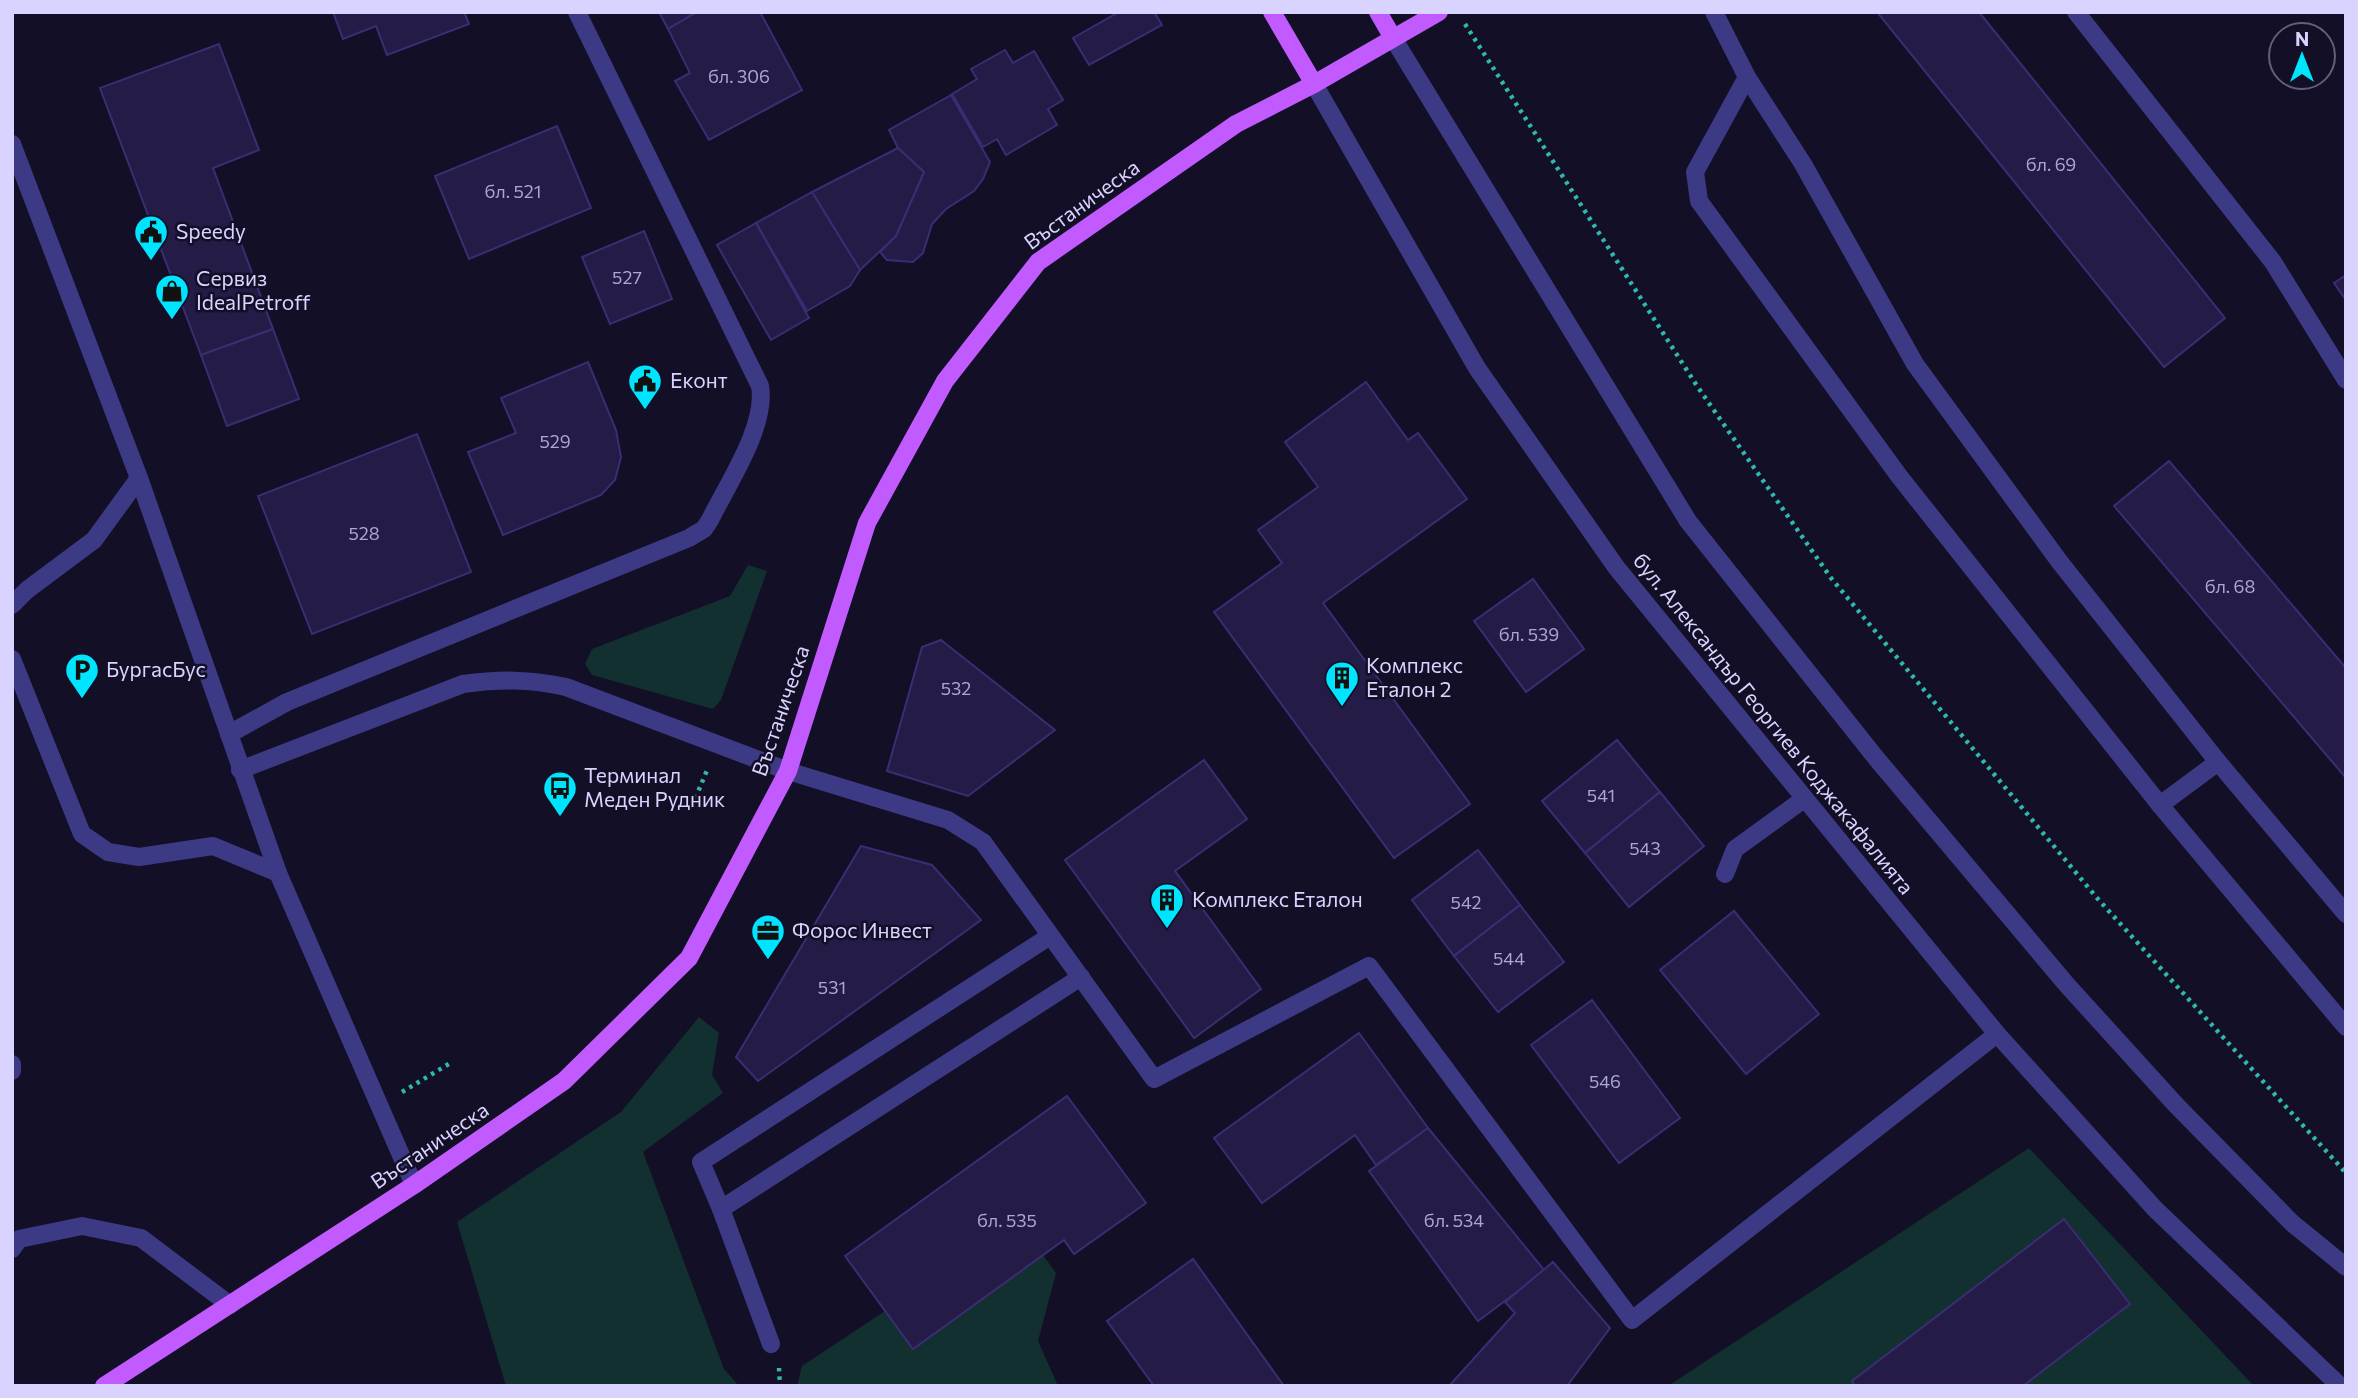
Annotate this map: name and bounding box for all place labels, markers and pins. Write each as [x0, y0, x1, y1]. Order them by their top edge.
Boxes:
public building icon: Speedy [132, 213, 170, 262]
place label: Speedy [176, 218, 246, 243]
place label: Сервиз IdealPetroff [196, 265, 311, 314]
shop icon: Сервиз IdealPetroff [153, 272, 191, 321]
public building icon: Еконт [626, 362, 664, 411]
place label: Еконт [670, 367, 728, 392]
parking icon: БургасБус [63, 651, 101, 700]
place label: Комплекс Еталон 2 [1366, 652, 1463, 701]
place label: БургасБус [106, 656, 206, 681]
building icon: Комплекс Еталон 2 [1323, 659, 1361, 708]
place label: Терминал Меден Рудник [584, 762, 725, 811]
bus stop icon: Терминал Меден Рудник [541, 769, 579, 818]
building icon: Комплекс Еталон [1148, 881, 1186, 930]
place label: Комплекс Еталон [1192, 886, 1363, 911]
office icon: Форос Инвест [749, 912, 787, 961]
place label: Форос Инвест [792, 917, 932, 942]

